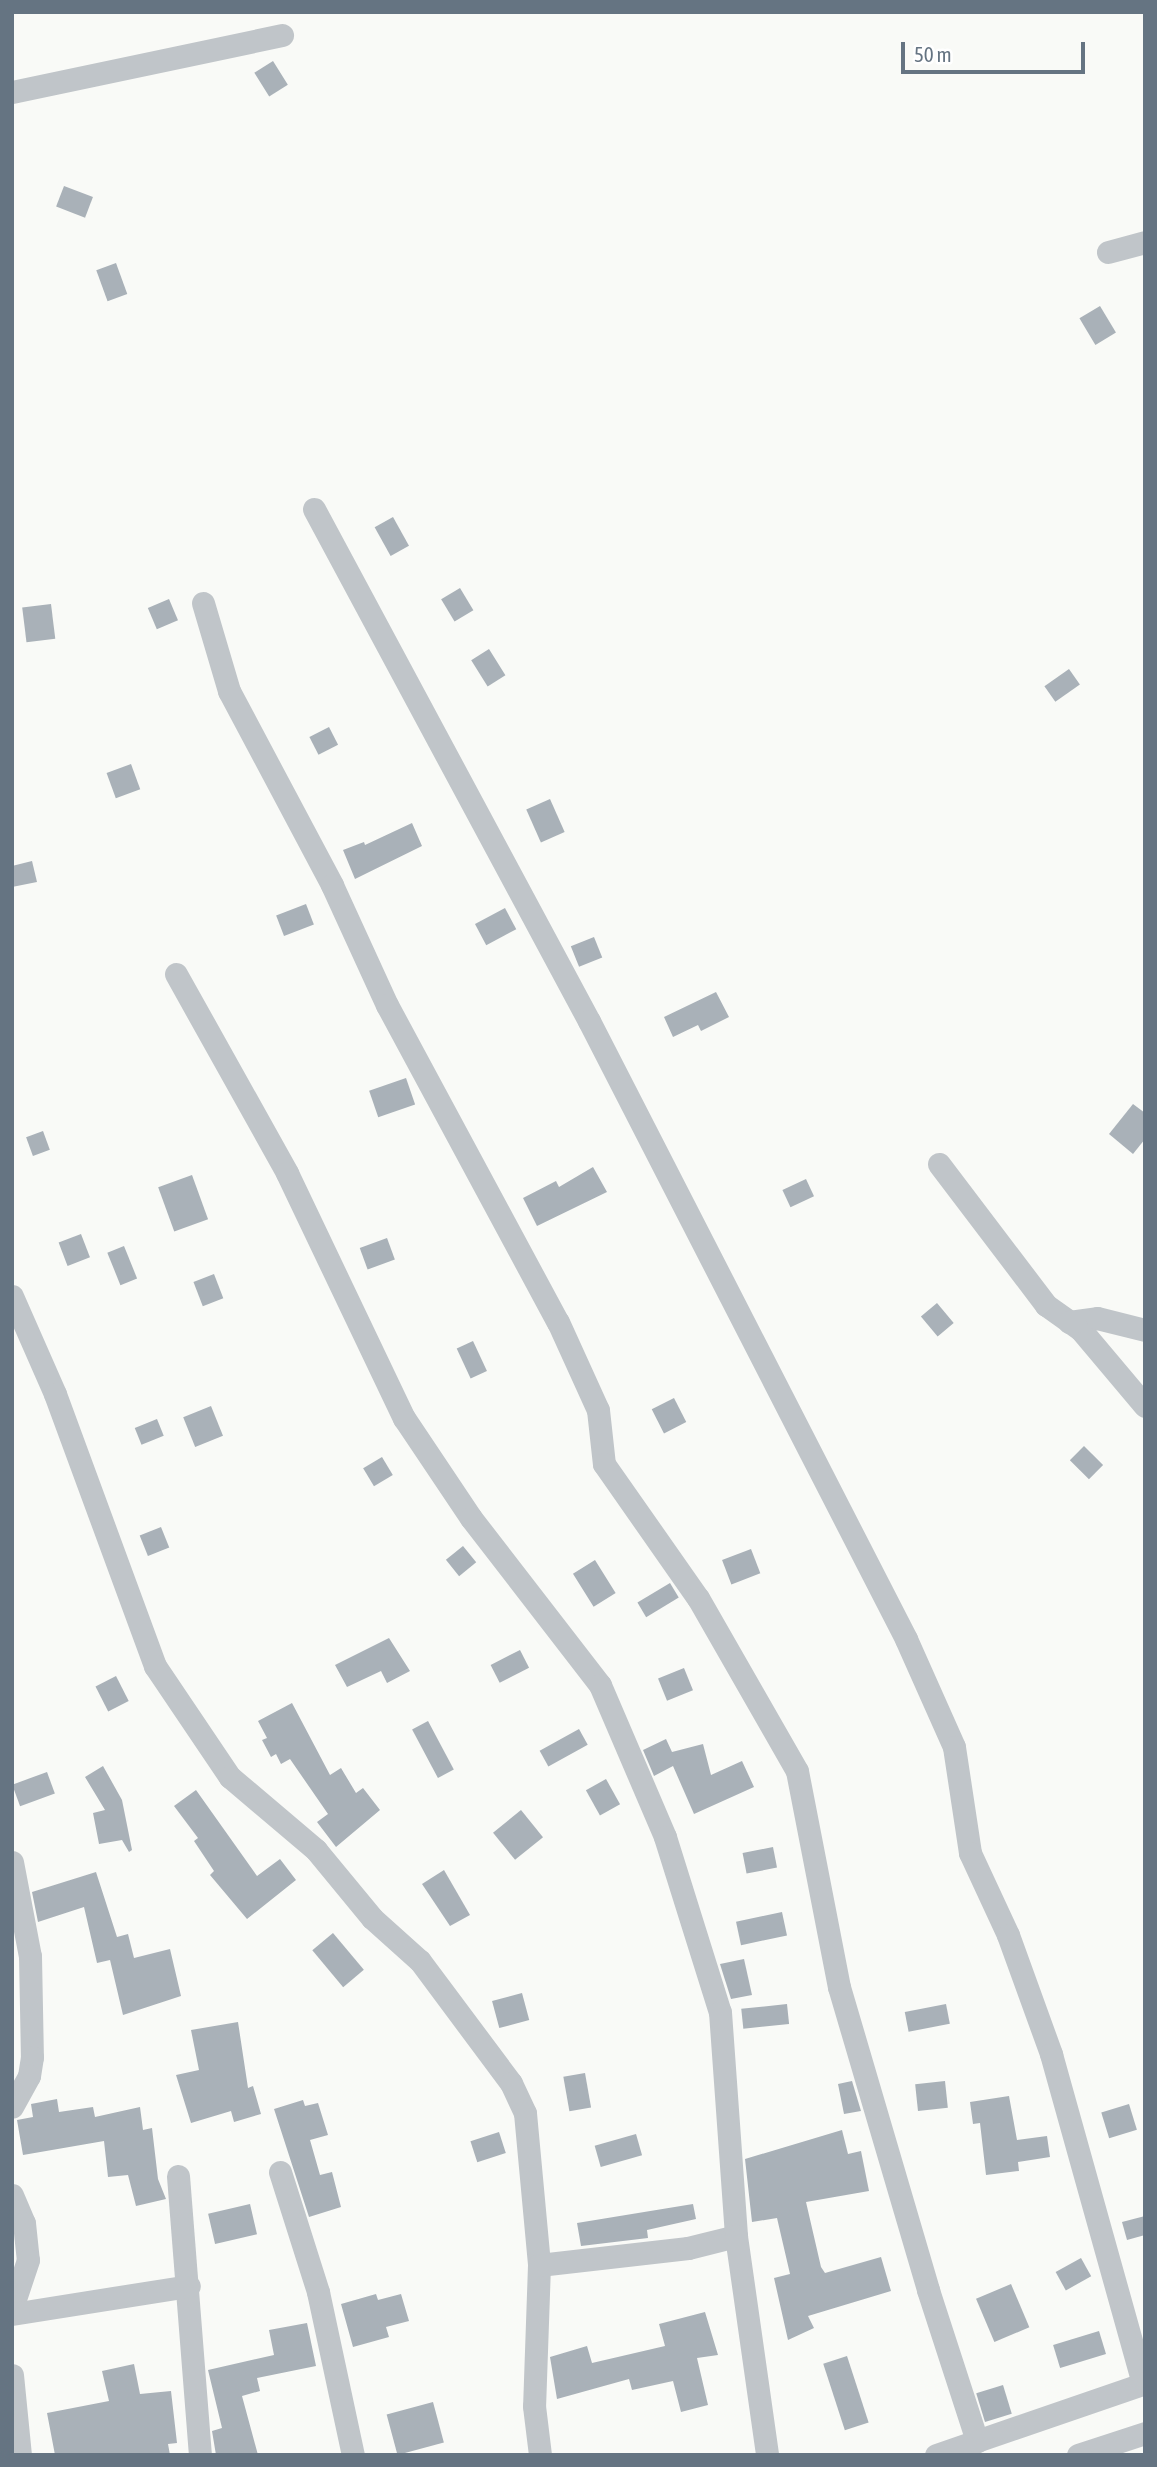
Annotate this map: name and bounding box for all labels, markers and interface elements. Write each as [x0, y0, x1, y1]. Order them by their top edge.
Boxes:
scale bar [905, 28, 1089, 72]
text: 50 m [914, 42, 952, 66]

